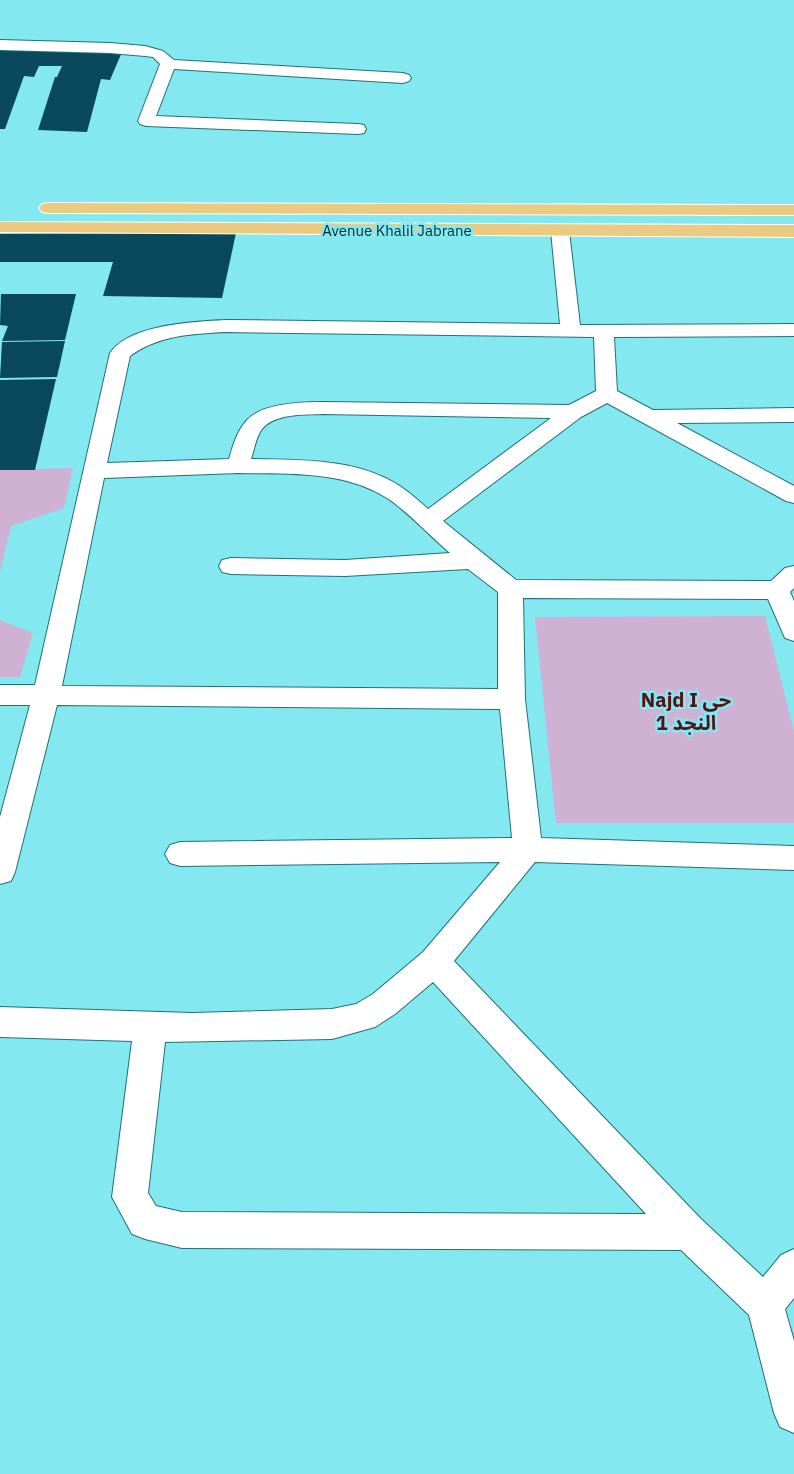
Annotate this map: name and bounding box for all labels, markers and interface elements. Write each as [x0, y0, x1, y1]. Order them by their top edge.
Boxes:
street label: Avenue Khalil Jabrane [322, 221, 472, 240]
district label: Najd I حي النجد 1 [641, 686, 732, 736]

